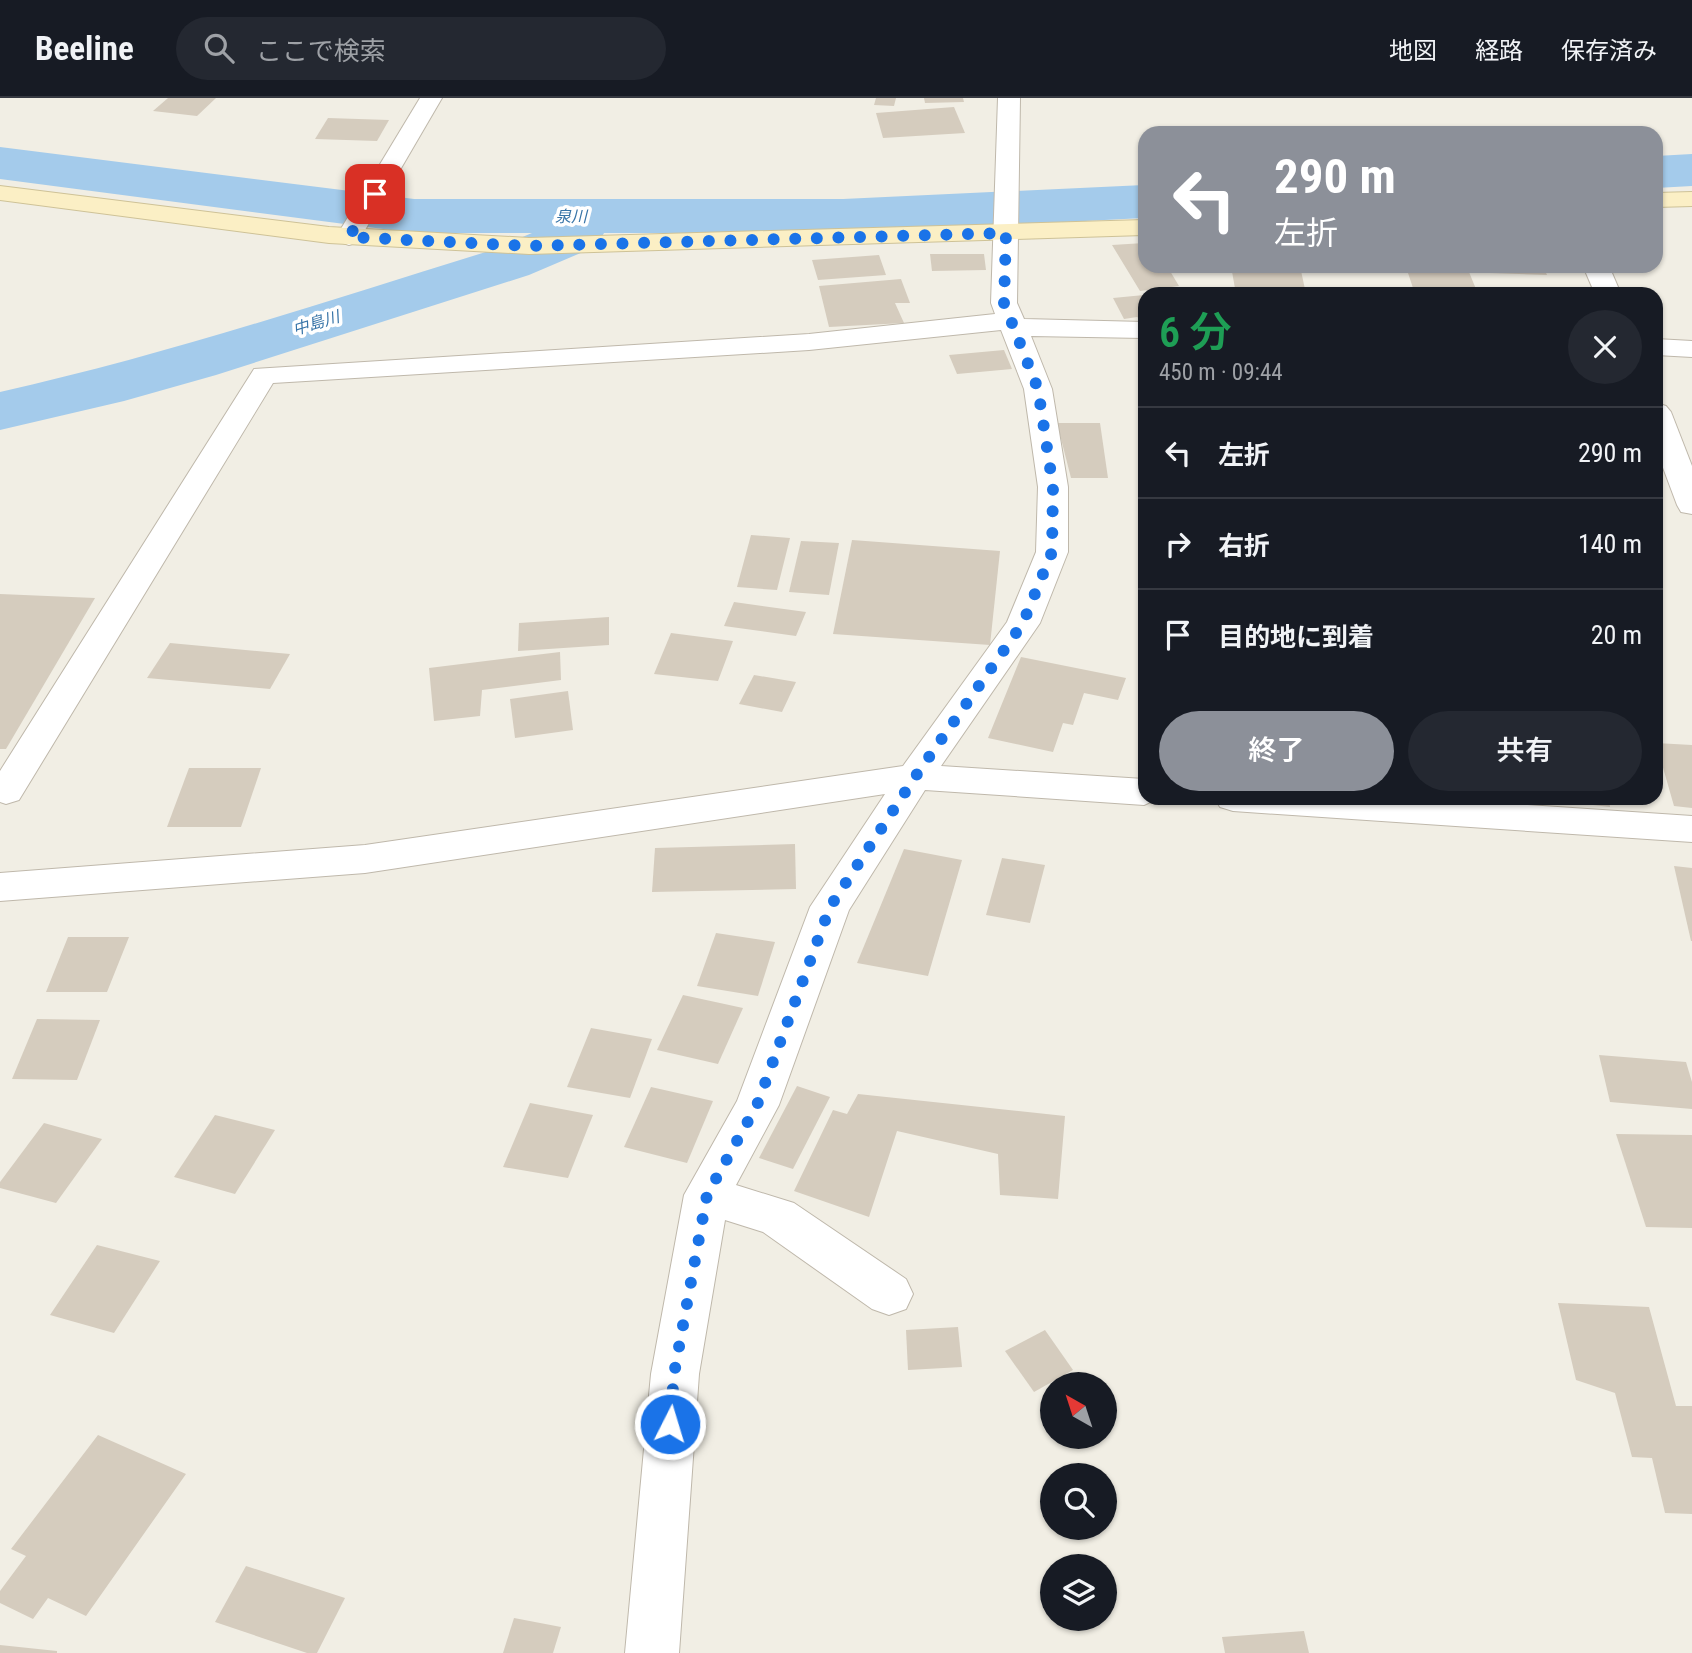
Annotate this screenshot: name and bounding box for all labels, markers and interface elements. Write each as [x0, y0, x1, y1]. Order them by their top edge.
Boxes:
search box [176, 17, 666, 80]
text: Beeline [35, 29, 134, 68]
icon: search [200, 29, 238, 67]
text: ここで検索 [256, 36, 386, 66]
text: 地図 [1389, 37, 1437, 65]
text: 経路 [1475, 37, 1523, 65]
text: 保存済み [1561, 37, 1657, 65]
text: 290 m [1274, 148, 1396, 205]
icon: left [1159, 154, 1250, 245]
pin [345, 164, 405, 224]
icon: arrive [356, 175, 394, 213]
water label: 泉川 [555, 207, 589, 226]
text: 左折 [1274, 214, 1338, 252]
water label: 中島川 [290, 306, 344, 339]
text: 6 分 [1159, 308, 1232, 357]
button: close [1568, 310, 1642, 384]
text: 450 m · 09:44 [1159, 359, 1283, 386]
icon: left [1159, 434, 1197, 472]
text: 290 m [1578, 438, 1642, 468]
text: 左折 [1218, 440, 1270, 470]
icon: right [1159, 525, 1197, 563]
text: 140 m [1578, 529, 1642, 559]
text: 右折 [1218, 531, 1270, 561]
icon: arrive [1159, 616, 1197, 654]
text: 20 m [1591, 620, 1642, 650]
text: 目的地に到着 [1218, 622, 1374, 652]
button: 終了 [1159, 711, 1394, 791]
button: 共有 [1408, 711, 1642, 791]
north arrow [1040, 1372, 1116, 1449]
map controls [1040, 1372, 1117, 1631]
position arrow [633, 1387, 707, 1461]
button: search [1040, 1463, 1117, 1540]
button: layers [1040, 1554, 1117, 1631]

